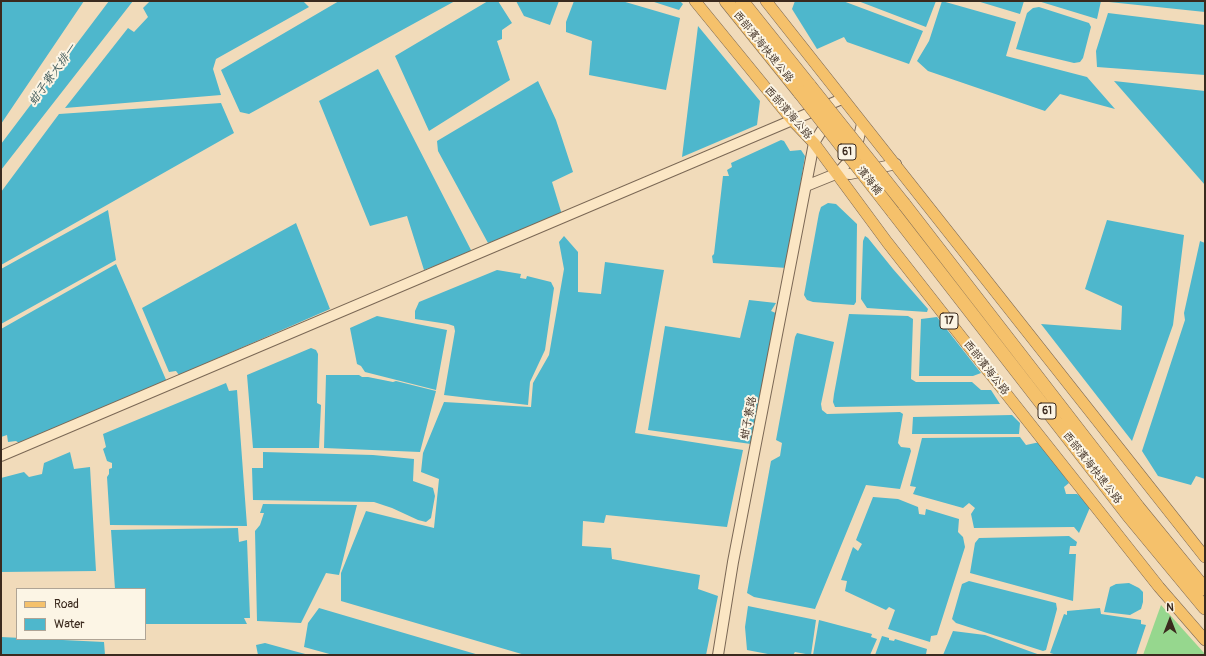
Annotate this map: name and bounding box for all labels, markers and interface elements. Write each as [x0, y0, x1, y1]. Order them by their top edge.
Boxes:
street label: 西部濱海快速公路 [730, 9, 796, 85]
water label: 蚶子寮大排一 [26, 42, 80, 108]
street label: 西部濱海公路 [761, 84, 815, 142]
road number: 61 [838, 144, 856, 160]
street label: 濱海橋 [854, 164, 884, 198]
road number: 17 [940, 313, 958, 329]
street label: 西部濱海公路 [960, 338, 1012, 398]
street label: 蚶子寮路 [738, 395, 760, 441]
road number: 61 [1038, 403, 1056, 419]
street label: 西部濱海快速公路 [1060, 429, 1124, 507]
legend [16, 588, 146, 640]
text: Road [54, 597, 79, 612]
north arrow [1150, 600, 1190, 640]
text: N [1166, 601, 1174, 614]
text: Water [54, 617, 85, 632]

